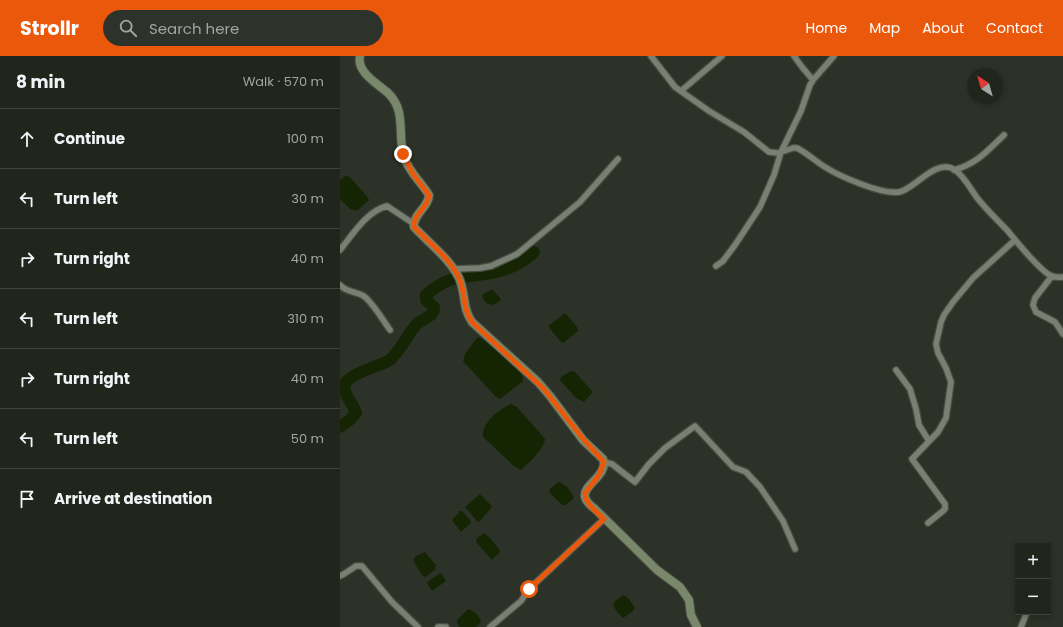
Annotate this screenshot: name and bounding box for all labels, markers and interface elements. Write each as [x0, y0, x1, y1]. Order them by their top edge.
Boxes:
search box [103, 10, 383, 46]
text: Strollr [20, 15, 79, 42]
icon: search [117, 17, 139, 39]
text: Search here [149, 18, 239, 39]
text: Home [805, 18, 847, 38]
text: Map [869, 18, 900, 38]
text: About [922, 18, 964, 38]
text: Contact [986, 18, 1043, 38]
north arrow [967, 68, 1003, 104]
text: 8 min [16, 70, 65, 94]
text: Walk · 570 m [243, 72, 324, 91]
icon: ahead [16, 128, 38, 150]
text: Continue [54, 128, 125, 149]
text: 100 m [287, 129, 324, 148]
route end [394, 145, 412, 163]
icon: left [16, 188, 38, 210]
text: Turn left [54, 188, 118, 209]
text: 30 m [291, 189, 324, 208]
icon: right [16, 248, 38, 270]
text: Turn right [54, 248, 130, 269]
text: 40 m [291, 249, 324, 268]
icon: left [16, 308, 38, 330]
text: Turn left [54, 308, 118, 329]
text: 310 m [287, 309, 324, 328]
icon: right [16, 368, 38, 390]
text: Turn right [54, 368, 130, 389]
text: 40 m [291, 369, 324, 388]
icon: left [16, 428, 38, 450]
text: Turn left [54, 428, 118, 449]
text: 50 m [291, 429, 324, 448]
icon: arrive [16, 488, 38, 510]
text: Arrive at destination [54, 488, 212, 509]
map controls [1015, 543, 1051, 615]
button: + [1015, 543, 1051, 579]
button: − [1015, 579, 1051, 615]
route start [520, 580, 538, 598]

